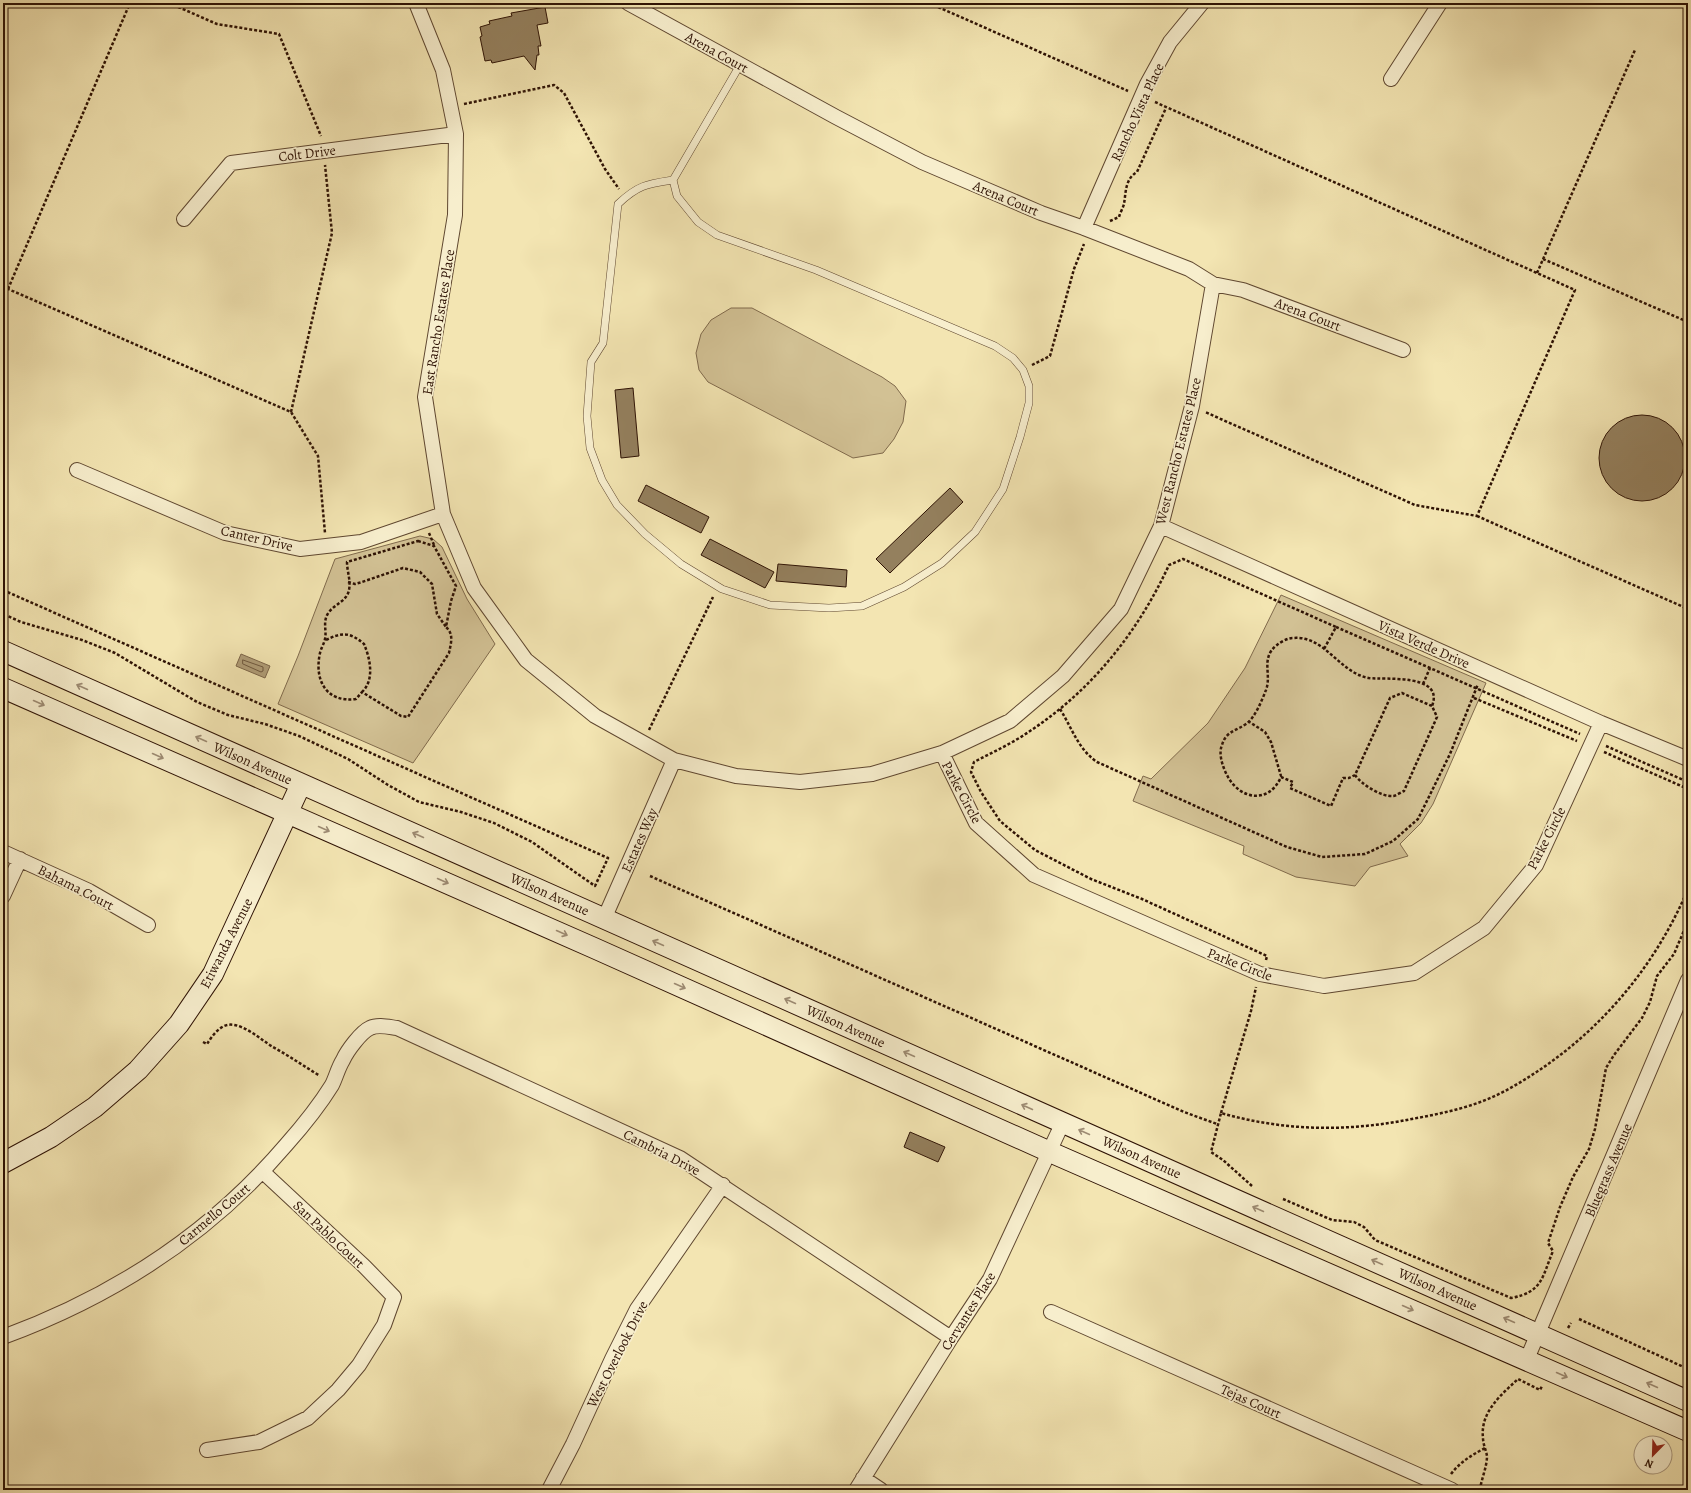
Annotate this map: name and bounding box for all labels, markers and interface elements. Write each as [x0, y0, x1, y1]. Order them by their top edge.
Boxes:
street label: Arena Court [681, 27, 752, 78]
street label: Rancho Vista Place [1106, 60, 1169, 165]
street label: Colt Drive [277, 141, 337, 166]
street label: Arena Court [969, 176, 1042, 221]
street label: East Rancho Estates Place [418, 248, 459, 396]
street label: Arena Court [1271, 293, 1344, 336]
street label: West Rancho Estates Place [1151, 376, 1206, 528]
street label: Canter Drive [219, 521, 295, 556]
street label: Vista Verde Drive [1374, 615, 1473, 673]
one-way arrow [77, 682, 89, 690]
one-way arrow [32, 700, 44, 707]
one-way arrow [195, 735, 207, 743]
street label: Wilson Avenue [209, 737, 295, 789]
one-way arrow [151, 753, 163, 760]
street label: Parke Circle [937, 758, 986, 827]
street label: Parke Circle [1522, 803, 1570, 873]
street label: Estates Way [617, 804, 662, 875]
one-way arrow [317, 826, 329, 833]
one-way arrow [412, 831, 424, 838]
street label: Bahama Court [35, 860, 117, 915]
street label: Wilson Avenue [506, 868, 592, 920]
one-way arrow [436, 878, 448, 885]
street label: Etiwanda Avenue [195, 895, 257, 992]
one-way arrow [555, 930, 567, 938]
one-way arrow [652, 939, 664, 946]
street label: Parke Circle [1205, 943, 1275, 986]
one-way arrow [674, 983, 686, 991]
one-way arrow [784, 997, 796, 1005]
street label: Wilson Avenue [802, 1000, 888, 1052]
one-way arrow [903, 1050, 915, 1057]
one-way arrow [1022, 1102, 1034, 1110]
street label: Bluegrass Avenue [1580, 1120, 1637, 1220]
street label: Cambria Drive [620, 1125, 704, 1180]
one-way arrow [1079, 1128, 1091, 1135]
street label: Wilson Avenue [1098, 1131, 1184, 1183]
street label: Carmello Court [174, 1179, 254, 1250]
street label: San Pablo Court [289, 1196, 369, 1273]
one-way arrow [1252, 1205, 1264, 1212]
one-way arrow [1371, 1258, 1383, 1265]
street label: Wilson Avenue [1394, 1263, 1480, 1315]
street label: Cervantes Place [937, 1268, 1000, 1354]
street label: West Overlook Drive [582, 1298, 653, 1412]
one-way arrow [1402, 1305, 1414, 1312]
one-way arrow [1503, 1316, 1515, 1323]
one-way arrow [1556, 1372, 1568, 1379]
street label: Tejas Court [1217, 1380, 1284, 1423]
one-way arrow [1647, 1381, 1659, 1389]
north arrow [1633, 1435, 1673, 1475]
text: N [1643, 1455, 1656, 1472]

